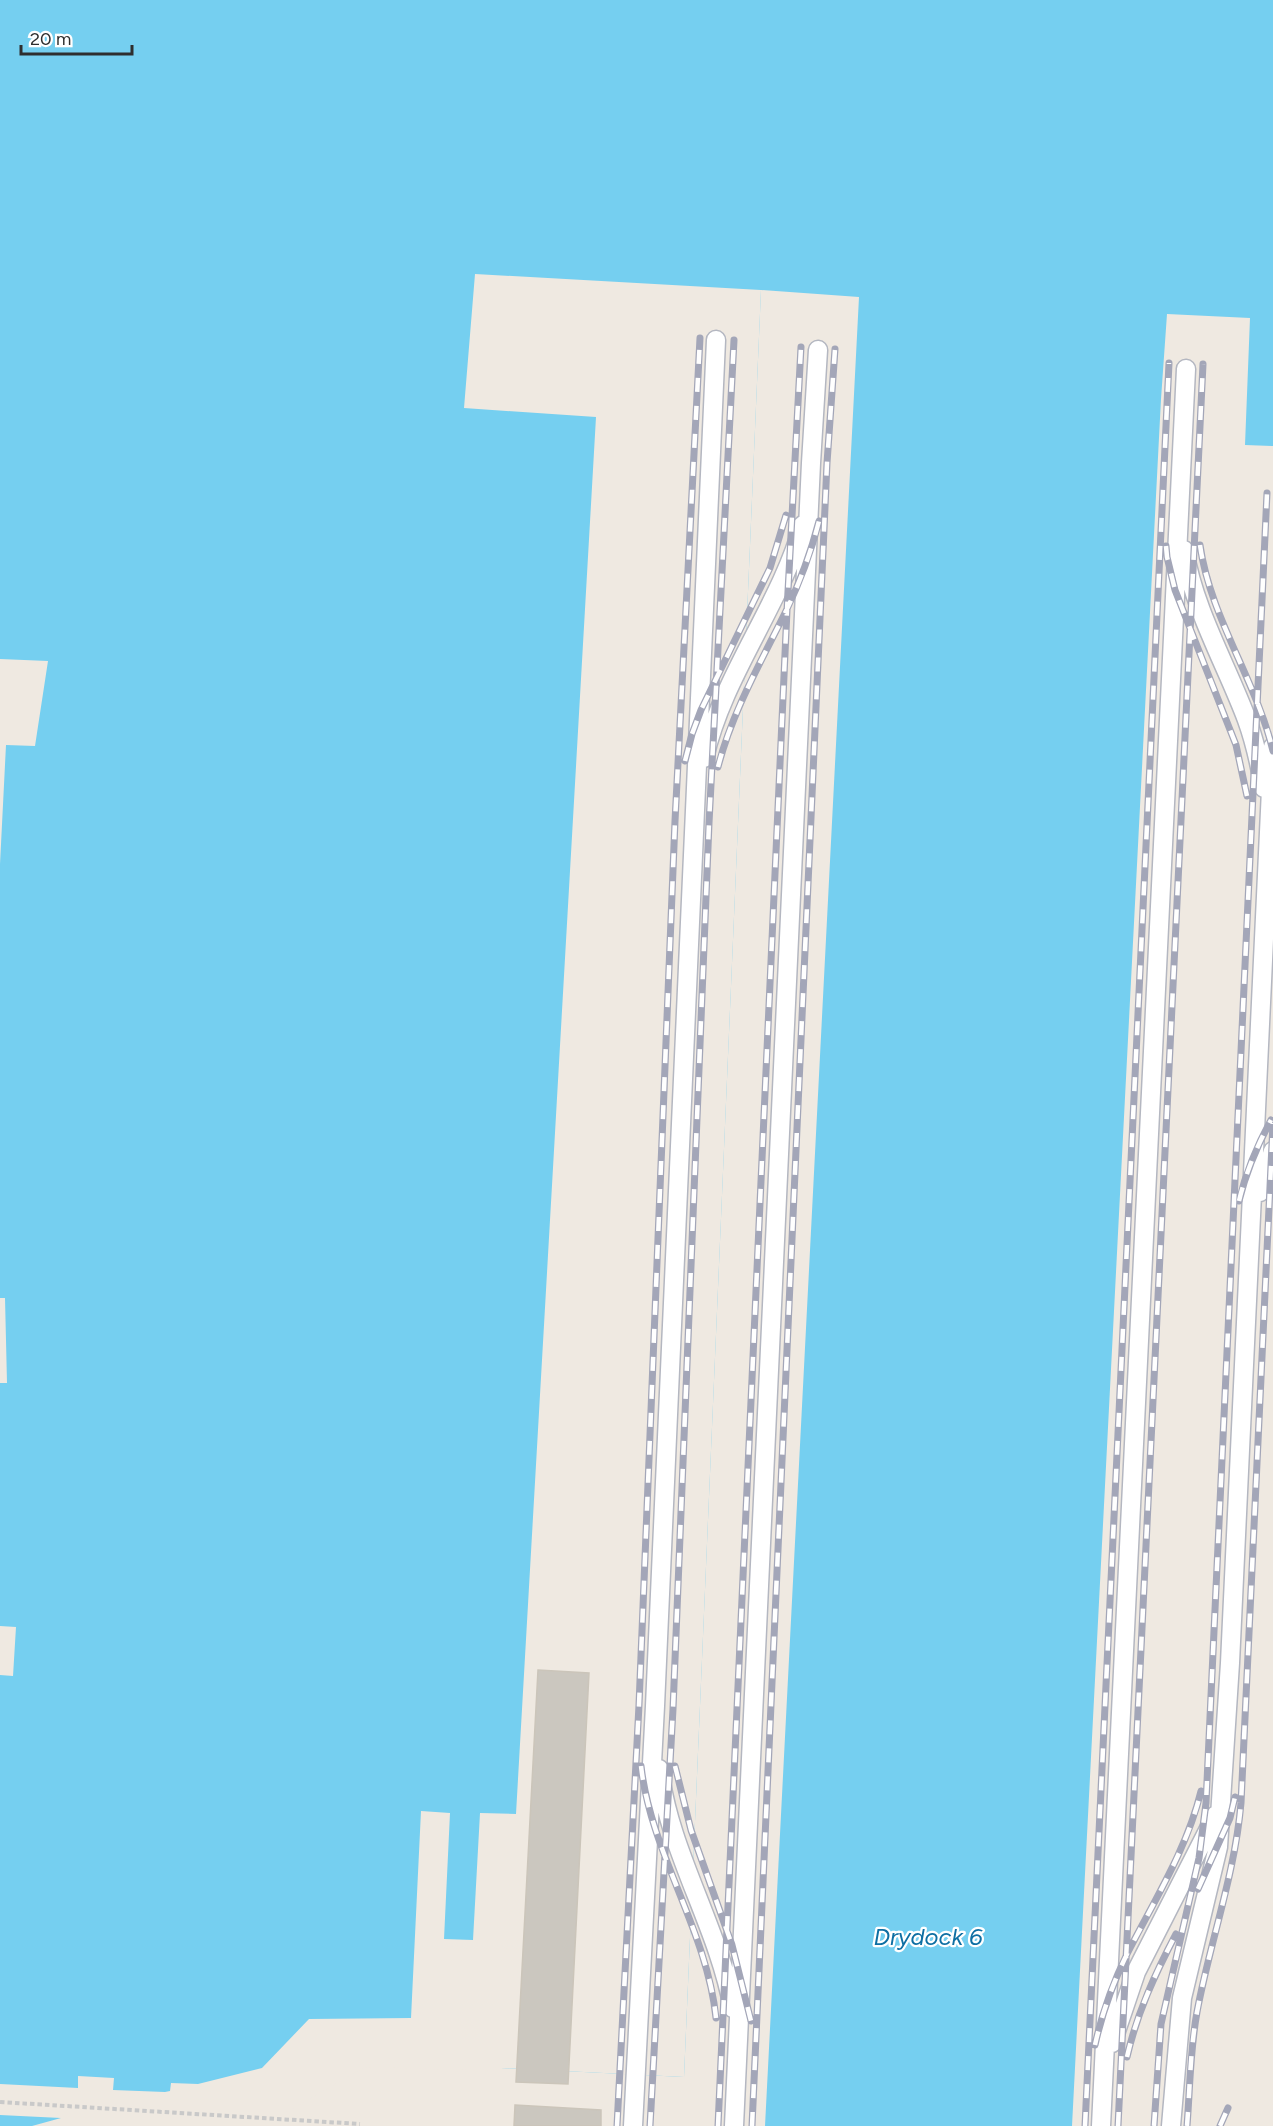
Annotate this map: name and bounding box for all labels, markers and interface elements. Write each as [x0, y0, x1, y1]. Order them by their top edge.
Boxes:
scale bar [21, 18, 132, 56]
text: 20 m [30, 28, 71, 50]
water label: Drydock 6 [873, 1922, 983, 1951]

